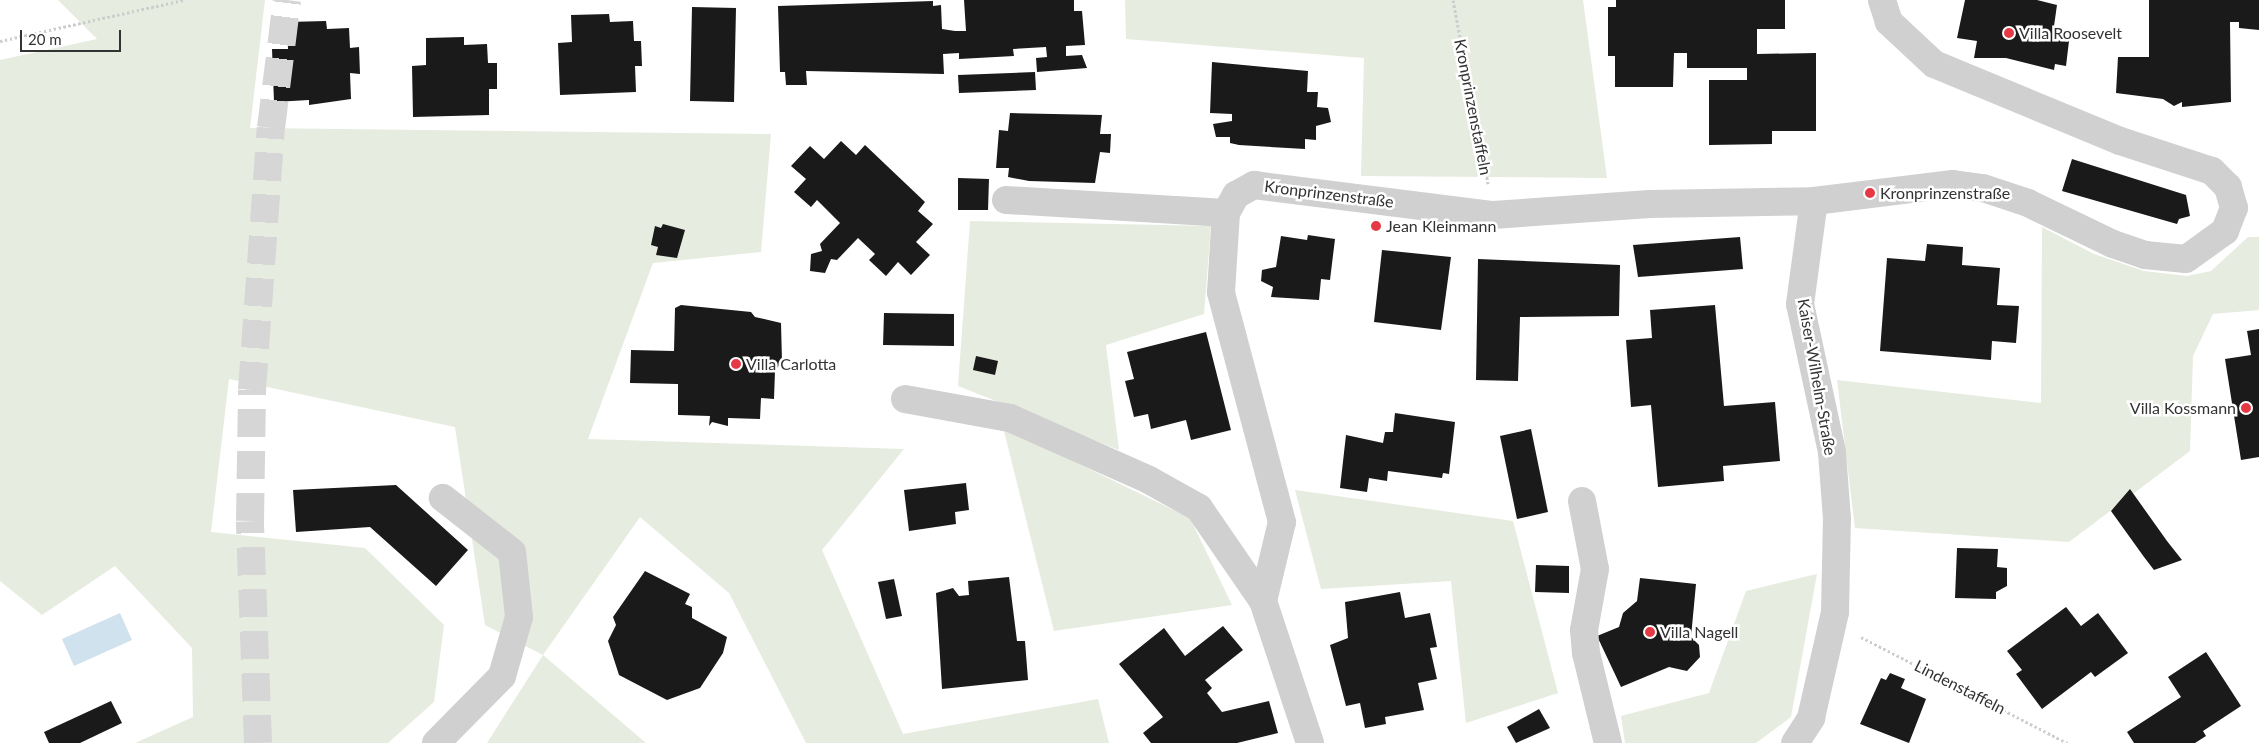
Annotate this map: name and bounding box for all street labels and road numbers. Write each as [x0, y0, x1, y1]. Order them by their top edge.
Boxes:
street label: Kronprinzenstaffeln [1450, 37, 1496, 177]
street label: Kronprinzenstraße [1263, 177, 1395, 211]
street label: Kaiser-Wilhelm-Straße [1794, 297, 1840, 457]
street label: Lindenstaffeln [1911, 656, 2009, 718]

